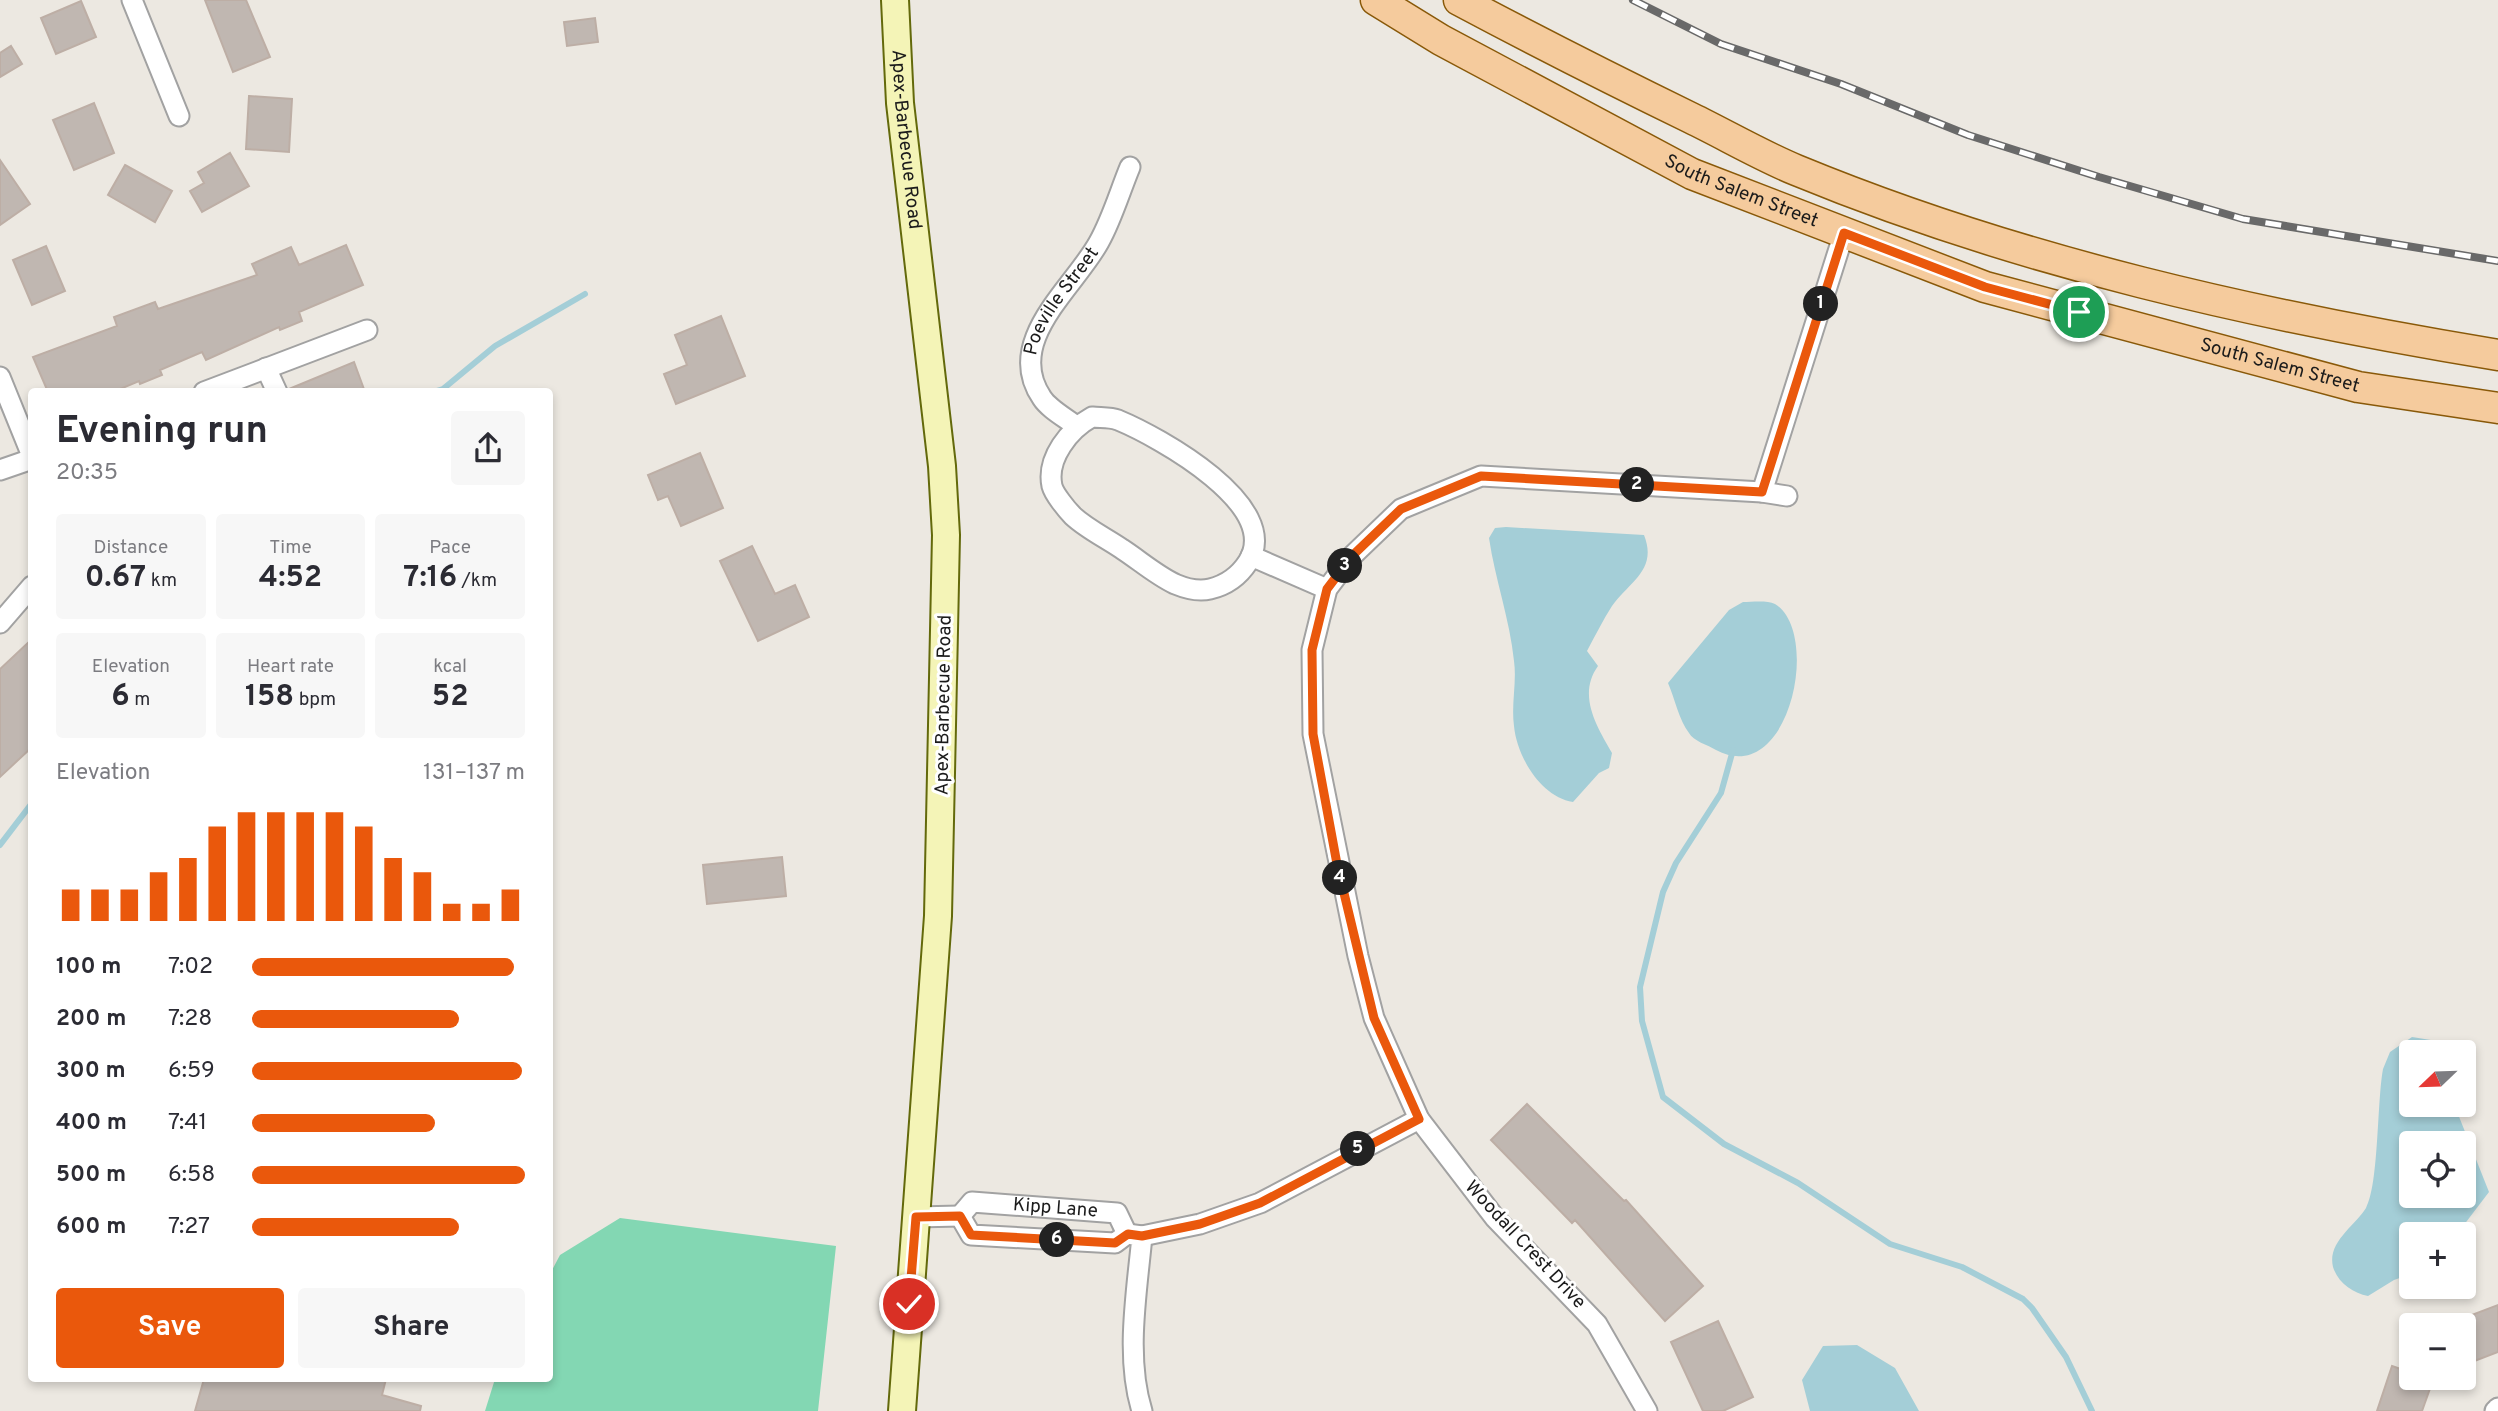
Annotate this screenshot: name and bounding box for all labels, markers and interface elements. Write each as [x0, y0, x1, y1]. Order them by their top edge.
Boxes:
street label: Apex-Barbecue Road [885, 49, 927, 231]
street label: South Salem Street [1660, 149, 1822, 233]
street label: Poeville Street [1019, 243, 1105, 357]
pin [2049, 282, 2109, 342]
pin: 1 [1804, 286, 1839, 322]
text: 1 [1817, 291, 1824, 315]
icon: arrive [2060, 293, 2098, 331]
street label: South Salem Street [2197, 333, 2362, 399]
text: Evening run [56, 408, 268, 457]
button: share [451, 411, 525, 485]
text: 20:35 [56, 459, 118, 488]
pin: 2 [1620, 468, 1654, 503]
text: 2 [1631, 472, 1642, 496]
text: Distance [94, 536, 168, 560]
text: Time [269, 536, 312, 560]
text: Pace [429, 536, 471, 560]
pin: 3 [1328, 548, 1362, 584]
text: 3 [1339, 553, 1350, 577]
text: 0.67 [85, 560, 146, 597]
text: 4:52 [259, 560, 322, 597]
text: 7:16 [403, 560, 457, 597]
text: km [146, 569, 177, 593]
text: /km [457, 569, 497, 593]
street label: Apex-Barbecue Road [930, 614, 958, 796]
text: Elevation [92, 655, 170, 679]
text: Heart rate [247, 655, 334, 679]
text: kcal [433, 655, 467, 679]
text: 6 [111, 679, 130, 716]
text: 158 [245, 679, 294, 716]
text: 52 [432, 679, 469, 716]
text: m [130, 688, 150, 712]
text: bpm [294, 688, 336, 712]
text: Elevation [56, 759, 151, 788]
text: 131–137 m [423, 759, 525, 788]
pin: 4 [1322, 860, 1358, 896]
text: 4 [1333, 865, 1346, 889]
text: 100 m [56, 953, 121, 982]
text: 7:02 [168, 953, 213, 982]
text: 200 m [56, 1005, 126, 1034]
text: 7:28 [168, 1005, 212, 1034]
north arrow [2399, 1040, 2476, 1116]
map controls [2399, 1040, 2476, 1390]
text: 300 m [56, 1057, 126, 1086]
text: 6:59 [168, 1057, 215, 1086]
text: 400 m [56, 1109, 127, 1138]
text: 7:41 [168, 1109, 207, 1138]
button: locate [2399, 1131, 2476, 1208]
pin: 5 [1340, 1132, 1376, 1166]
text: 5 [1352, 1136, 1363, 1160]
text: 500 m [56, 1161, 126, 1190]
text: 6:58 [168, 1161, 215, 1190]
street label: Woodall Crest Drive [1459, 1176, 1591, 1314]
street label: Kipp Lane [1012, 1193, 1099, 1224]
text: 600 m [56, 1213, 126, 1242]
text: 7:27 [168, 1213, 210, 1242]
pin: 6 [1040, 1222, 1074, 1258]
button: + [2399, 1222, 2476, 1299]
text: 6 [1051, 1227, 1062, 1251]
pin [879, 1274, 939, 1334]
icon: check [890, 1285, 928, 1323]
button: Save [56, 1288, 284, 1368]
button: Share [298, 1288, 525, 1368]
button: − [2399, 1313, 2476, 1390]

